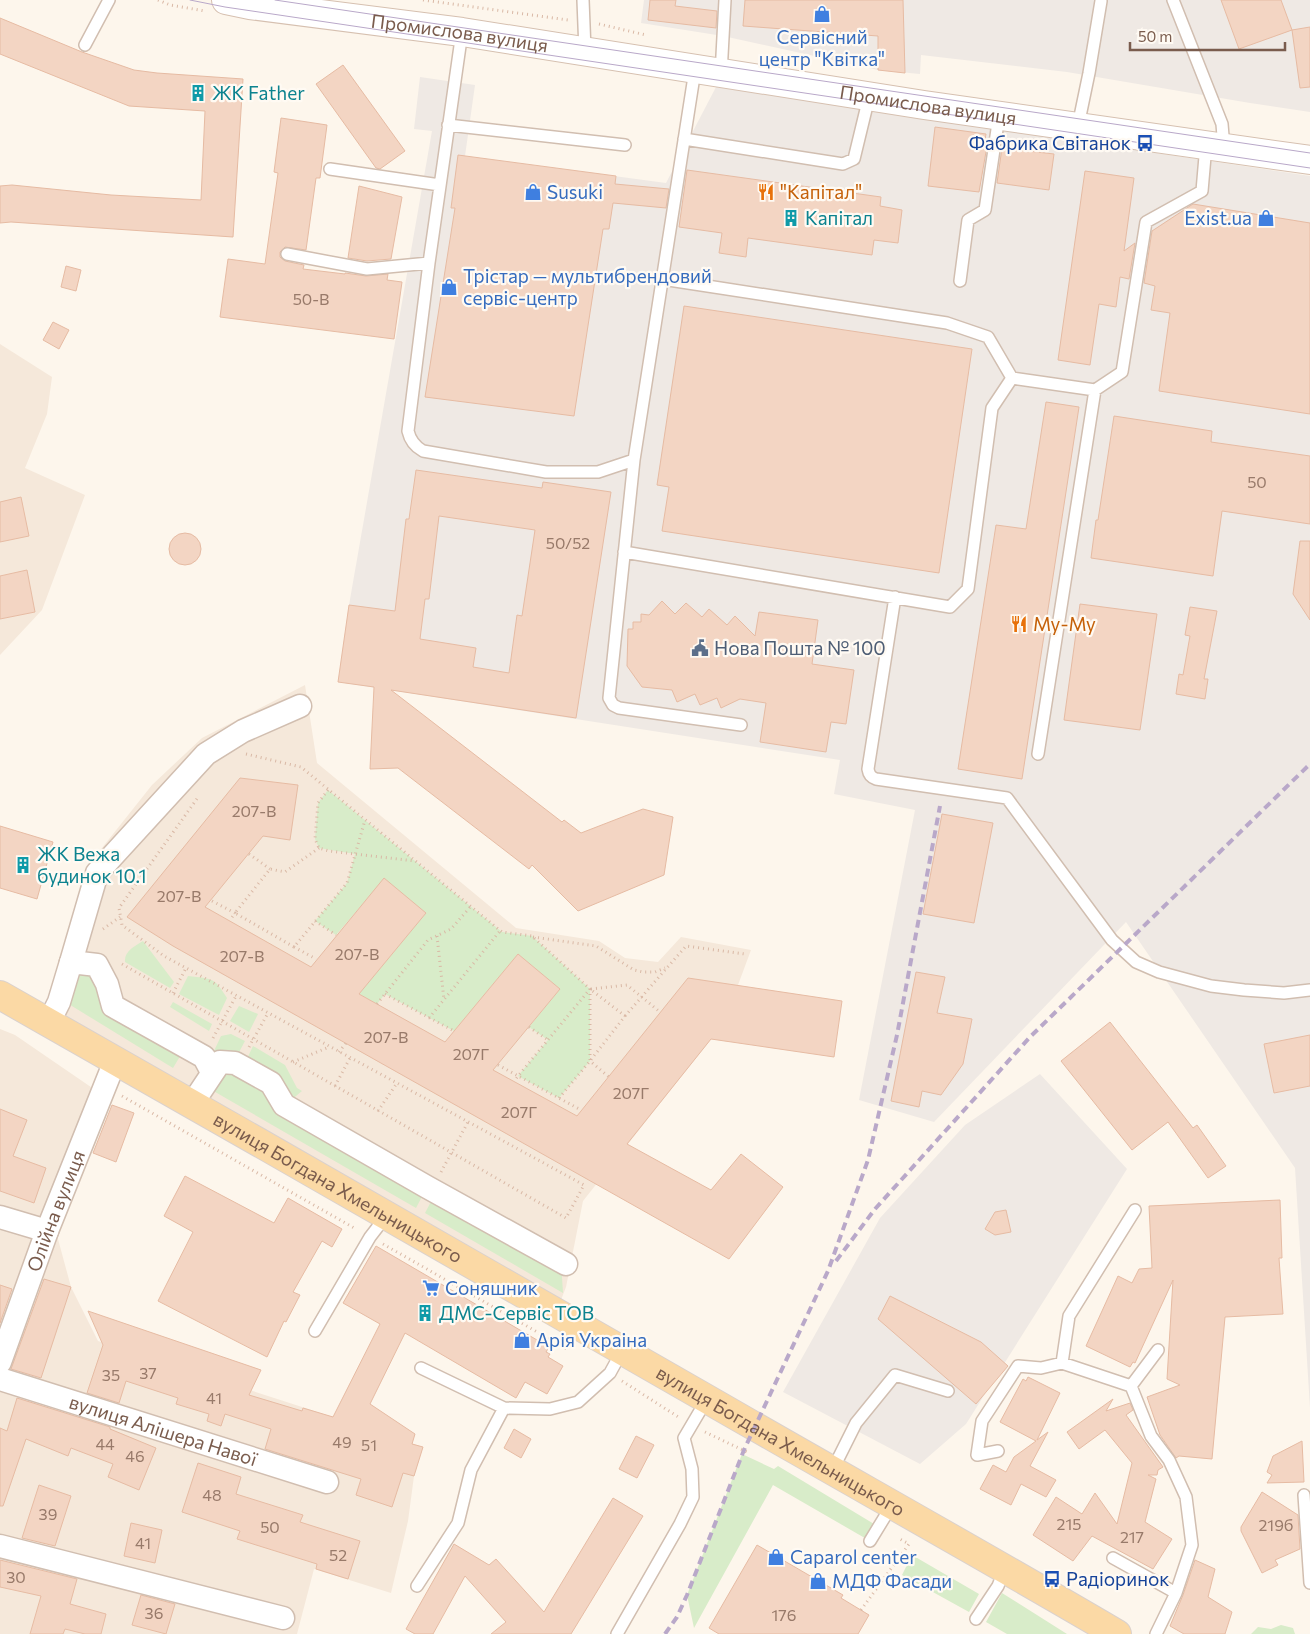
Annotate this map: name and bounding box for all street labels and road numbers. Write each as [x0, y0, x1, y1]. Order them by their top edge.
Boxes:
street label: Промислова вулиця [370, 9, 550, 56]
street label: Промислова вулиця [838, 80, 1018, 129]
street label: вулиця Богдана Хмельницького [210, 1107, 467, 1267]
street label: Олійна вулиця [21, 1147, 89, 1275]
street label: вулиця Богдана Хмельницького [652, 1360, 909, 1521]
street label: вулиця Алішера Навої [66, 1390, 261, 1471]

